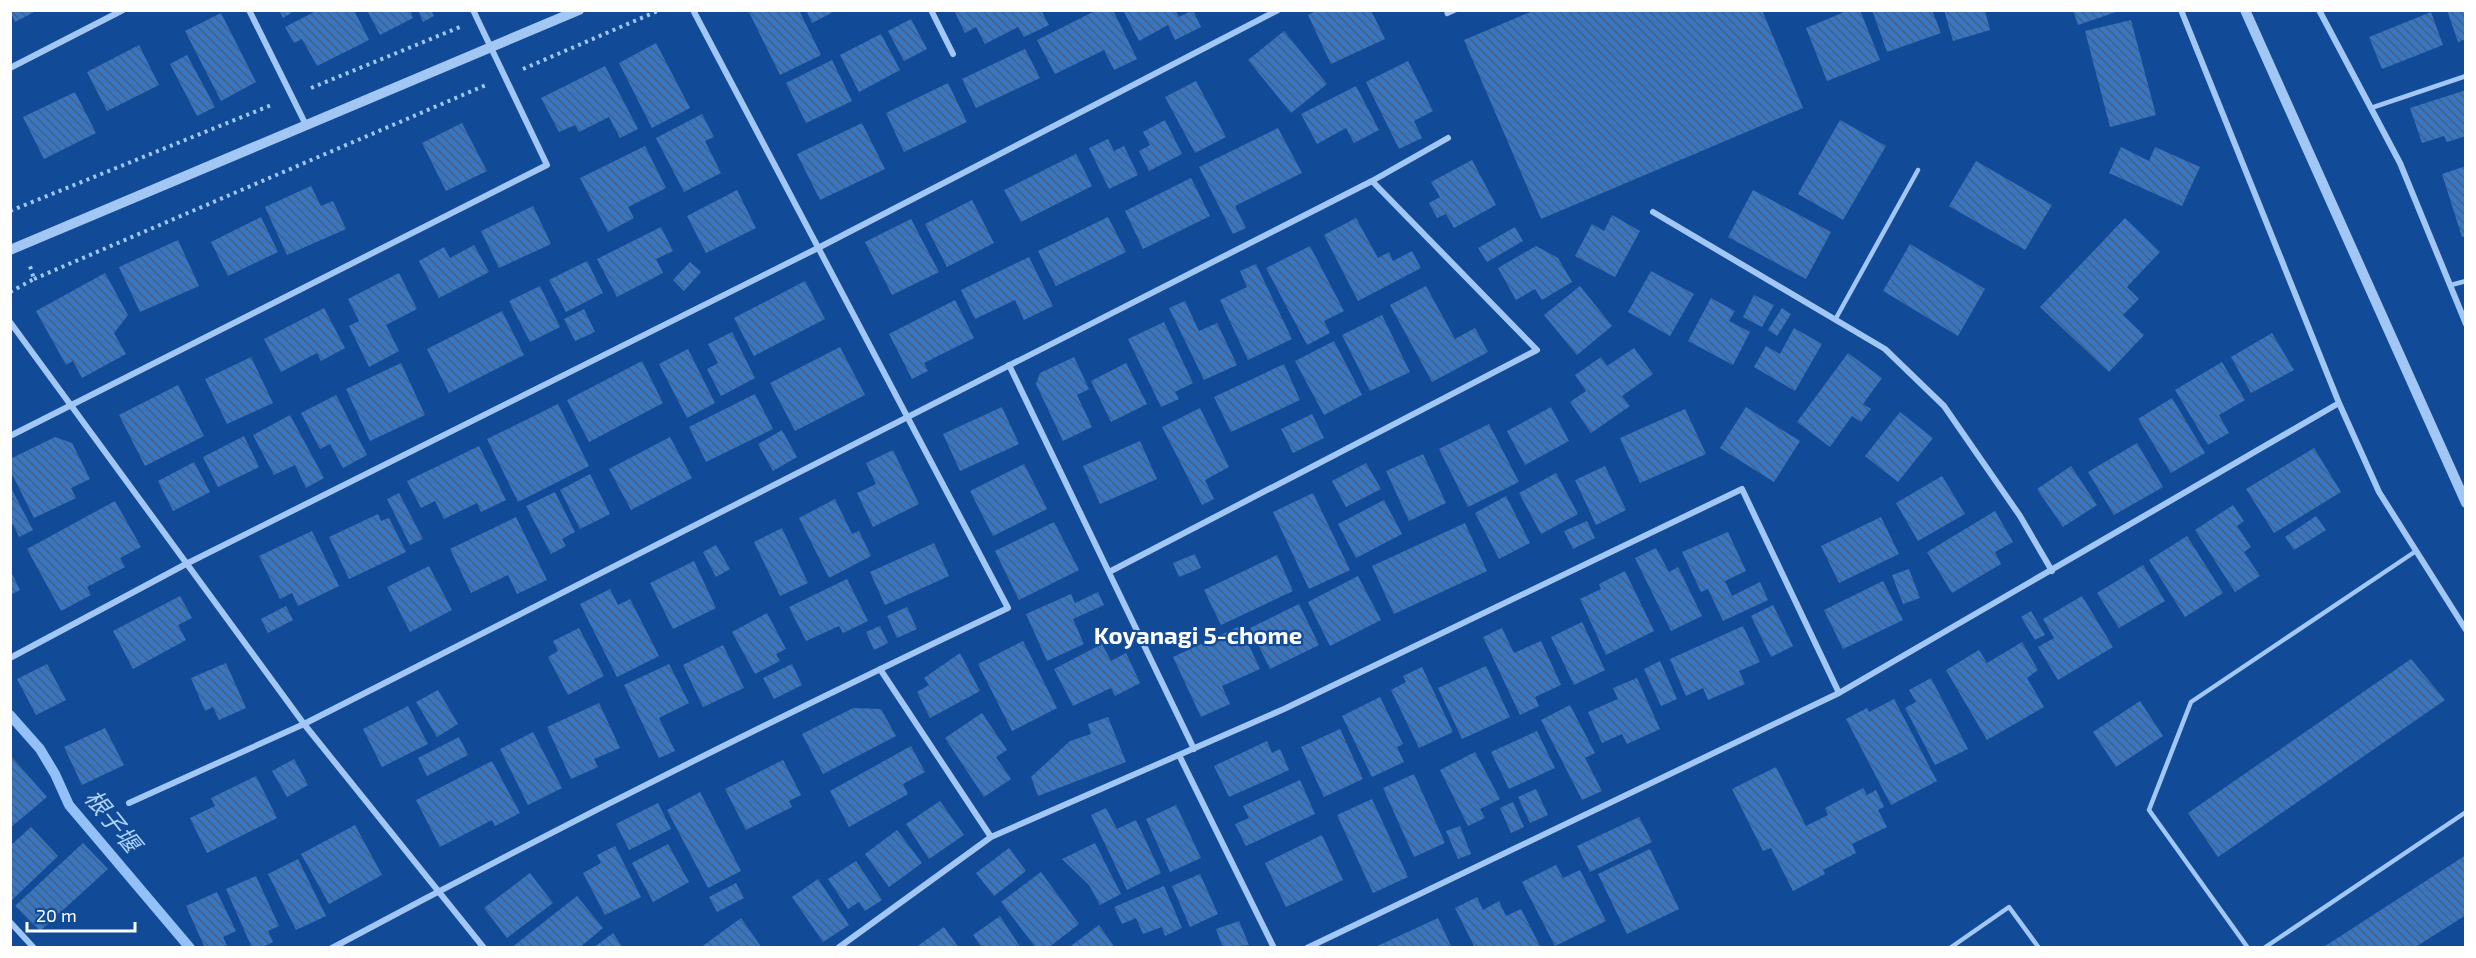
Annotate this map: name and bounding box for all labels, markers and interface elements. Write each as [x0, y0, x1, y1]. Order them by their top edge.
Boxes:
district label: Koyanagi 5-chome [1094, 620, 1302, 649]
water label: 根子堰 [79, 783, 150, 860]
scale bar [27, 895, 135, 933]
text: 20 m [36, 904, 77, 926]

